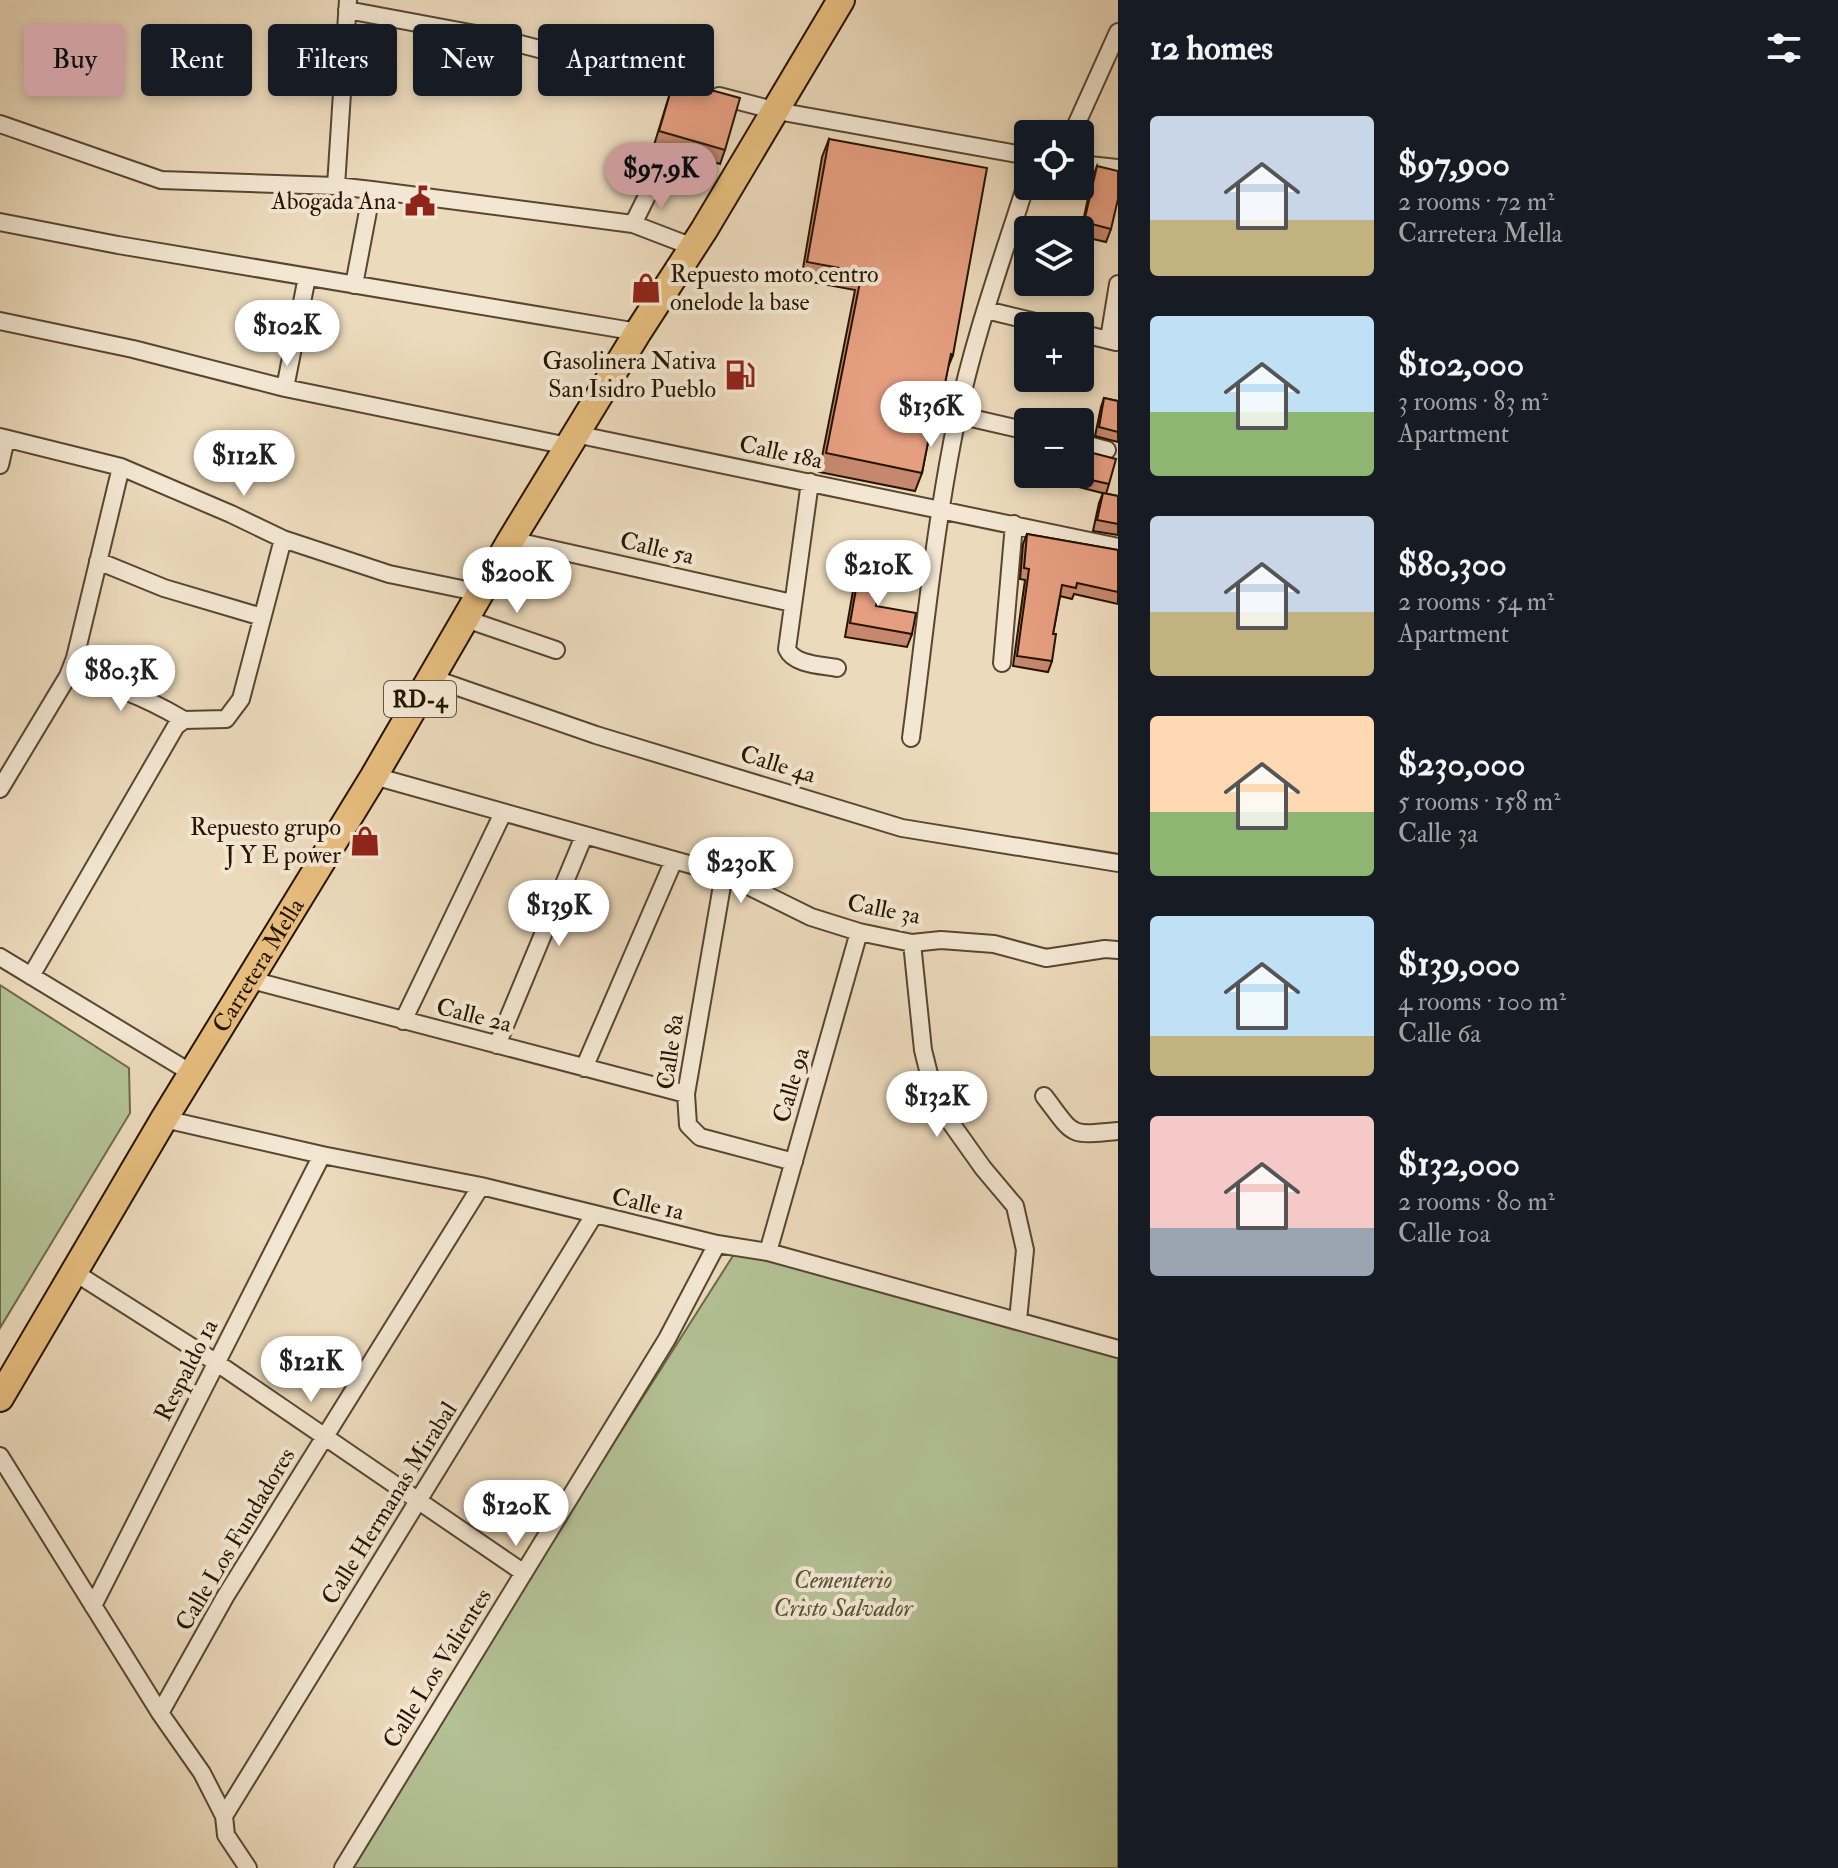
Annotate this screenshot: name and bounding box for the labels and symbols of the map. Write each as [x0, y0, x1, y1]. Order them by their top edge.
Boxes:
pin: $97.9K [596, 143, 726, 211]
public building icon: Abogada Ana [403, 184, 437, 218]
place label: Abogada Ana [271, 186, 397, 217]
place label: Repuesto moto centro onelode la base [670, 259, 879, 318]
shop icon: Repuesto moto centro onelode la base [629, 271, 663, 305]
pin: $102K [231, 300, 343, 368]
place label: Gasolinera Nativa San Isidro Pueblo [543, 346, 717, 405]
fuel station icon: Gasolinera Nativa San Isidro Pueblo [723, 358, 757, 392]
pin: $136K [875, 381, 987, 449]
street label: Calle 18a [736, 429, 826, 477]
pin: $112K [188, 430, 300, 498]
street label: Calle 5a [617, 525, 698, 572]
pin: $210K [822, 540, 934, 608]
pin: $200K [461, 547, 573, 615]
pin: $80.3K [56, 645, 186, 713]
road number: RD-4 [384, 681, 456, 717]
street label: Calle 4a [736, 738, 820, 791]
place label: Repuesto grupo J Y E power [190, 812, 341, 871]
shop icon: Repuesto grupo J Y E power [348, 824, 382, 858]
pin: $230K [685, 837, 797, 905]
pin: $139K [503, 880, 615, 948]
street label: Calle 3a [845, 887, 924, 932]
street label: Carretera Mella [206, 892, 312, 1038]
street label: Calle 2a [433, 991, 516, 1040]
street label: Calle 8a [650, 1011, 691, 1092]
street label: Calle 9a [766, 1043, 817, 1126]
pin: $132K [881, 1071, 993, 1139]
street label: Calle 1a [609, 1181, 688, 1228]
street label: Respaldo 1a [148, 1313, 226, 1426]
pin: $121K [255, 1336, 367, 1404]
street label: Calle Hermanas Mirabal [314, 1396, 464, 1610]
street label: Calle Los Fundadores [168, 1442, 302, 1637]
pin: $120K [460, 1480, 572, 1548]
park label: Cementerio Cristo Salvador [774, 1565, 913, 1624]
street label: Calle Los Valientes [376, 1583, 499, 1754]

